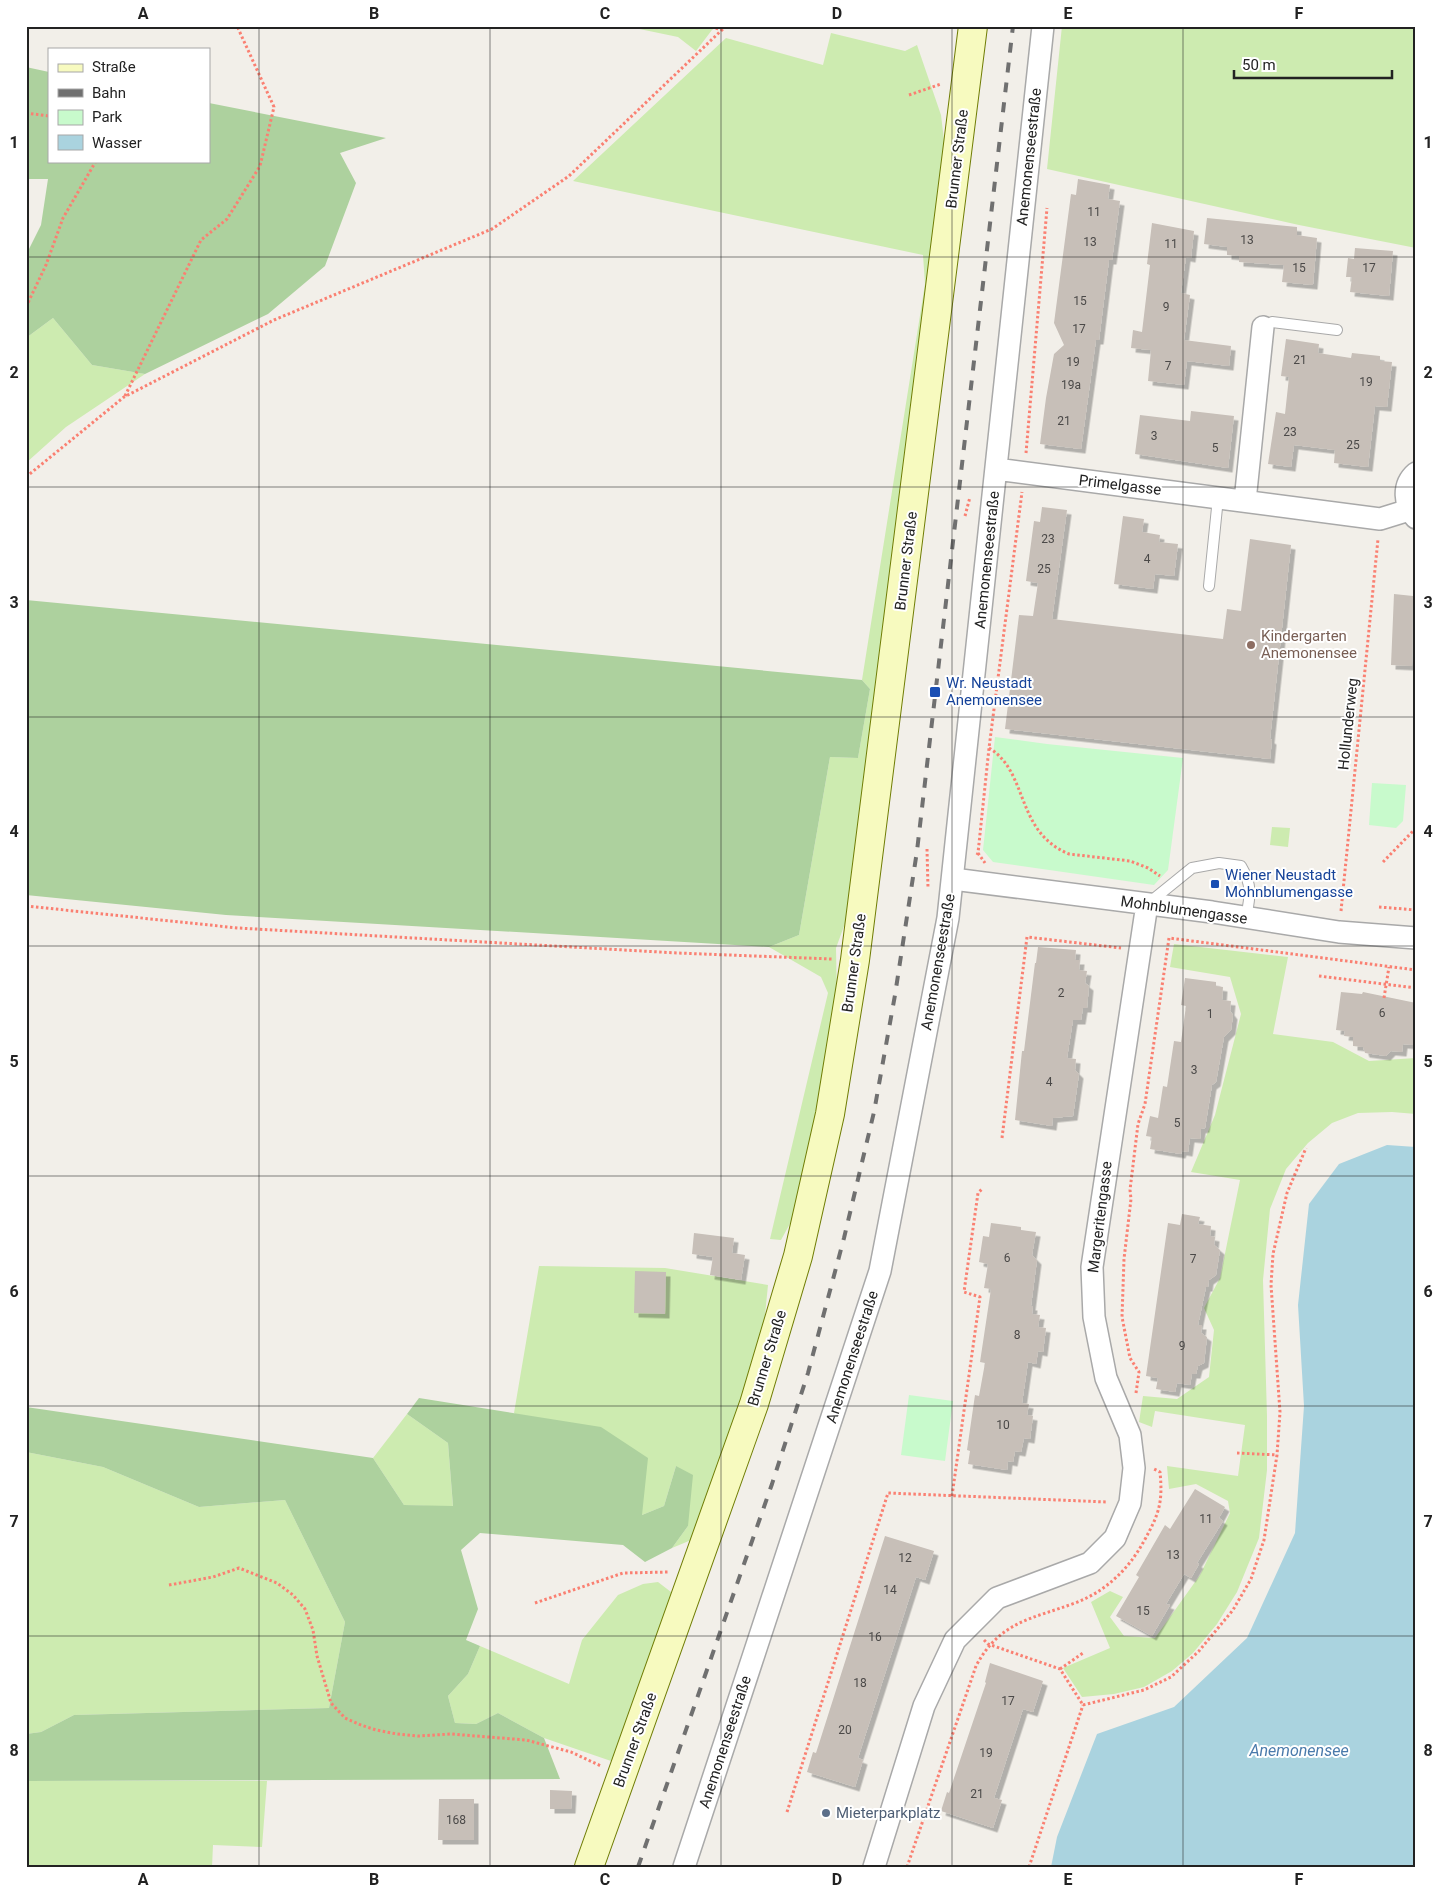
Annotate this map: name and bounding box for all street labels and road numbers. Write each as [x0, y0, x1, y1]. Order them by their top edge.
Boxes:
street label: Anemonenseestraße [1013, 87, 1045, 227]
street label: Brunner Straße [942, 108, 972, 210]
street label: Primelgasse [1078, 471, 1162, 499]
street label: Anemonenseestraße [971, 490, 1003, 630]
street label: Brunner Straße [891, 510, 921, 612]
street label: Hollunderweg [1334, 677, 1362, 771]
street label: Anemonenseestraße [917, 892, 959, 1032]
street label: Mohnblumengasse [1119, 892, 1249, 928]
street label: Brunner Straße [838, 912, 870, 1014]
street label: Margeritengasse [1084, 1160, 1116, 1274]
street label: Anemonenseestraße [822, 1288, 882, 1426]
street label: Brunner Straße [744, 1308, 790, 1408]
street label: Anemonenseestraße [695, 1673, 755, 1811]
street label: Brunner Straße [609, 1690, 661, 1790]

